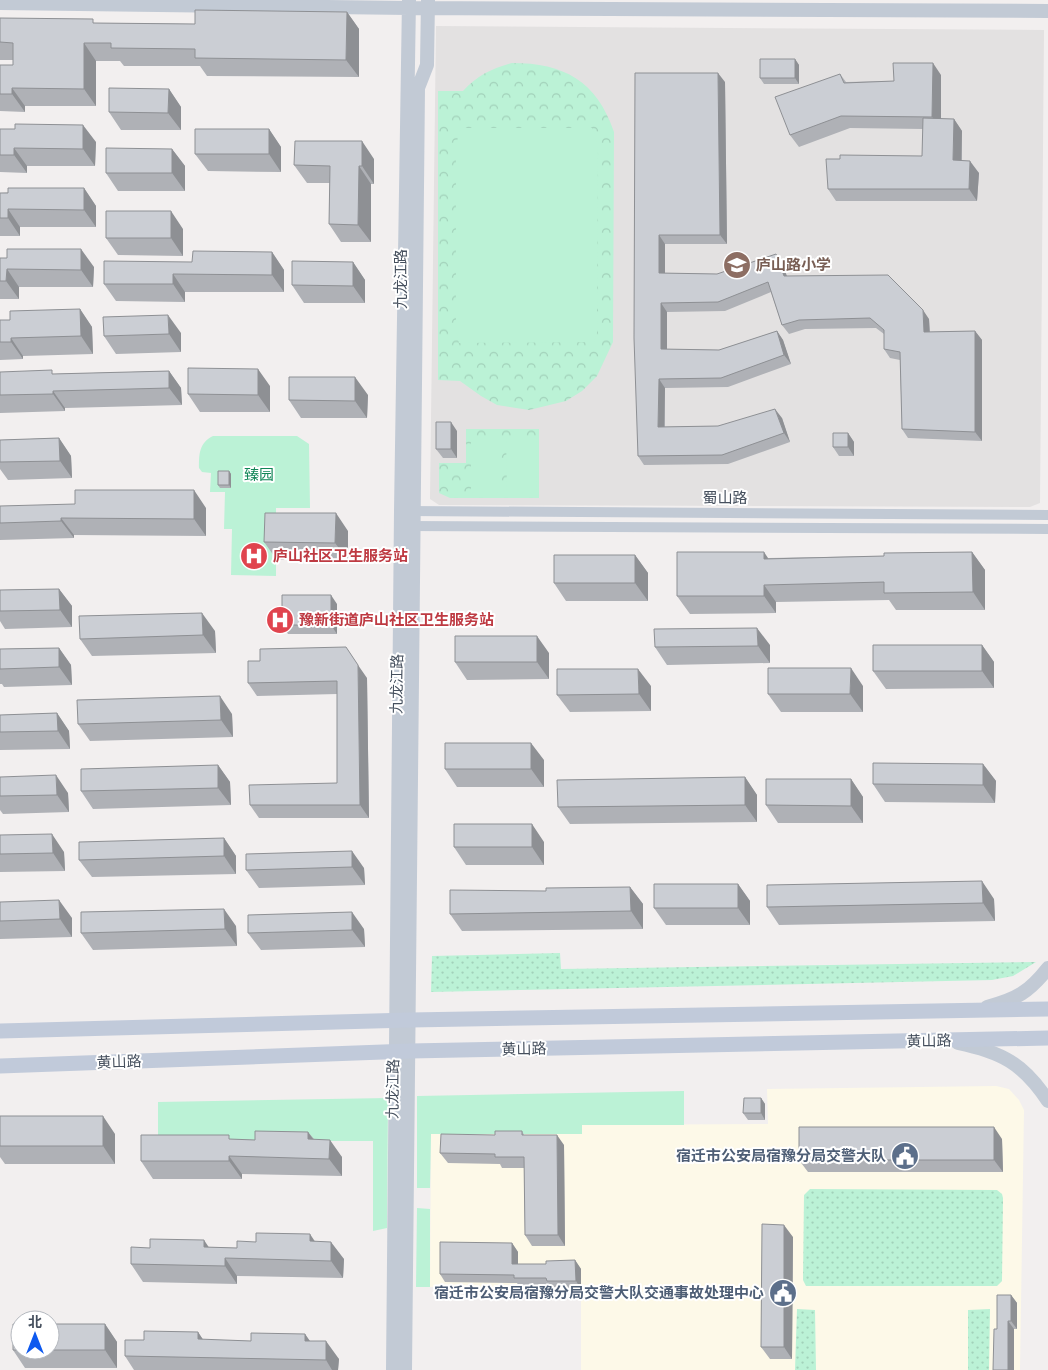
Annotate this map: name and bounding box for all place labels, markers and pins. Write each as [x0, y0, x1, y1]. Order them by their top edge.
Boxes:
school or university icon: 庐山路小学 [722, 250, 752, 280]
place label: 庐山路小学 [756, 256, 831, 274]
hospital icon: 庐山社区卫生服务站 [239, 541, 269, 571]
place label: 庐山社区卫生服务站 [273, 547, 408, 565]
hospital icon: 豫新街道庐山社区卫生服务站 [265, 605, 295, 635]
place label: 豫新街道庐山社区卫生服务站 [299, 611, 494, 629]
public building icon: 宿迁市公安局宿豫分局交警大队 [890, 1141, 920, 1171]
place label: 宿迁市公安局宿豫分局交警大队 [676, 1147, 886, 1165]
public building icon: 宿迁市公安局宿豫分局交警大队交通事故处理中心 [768, 1278, 798, 1308]
place label: 宿迁市公安局宿豫分局交警大队交通事故处理中心 [434, 1284, 764, 1302]

